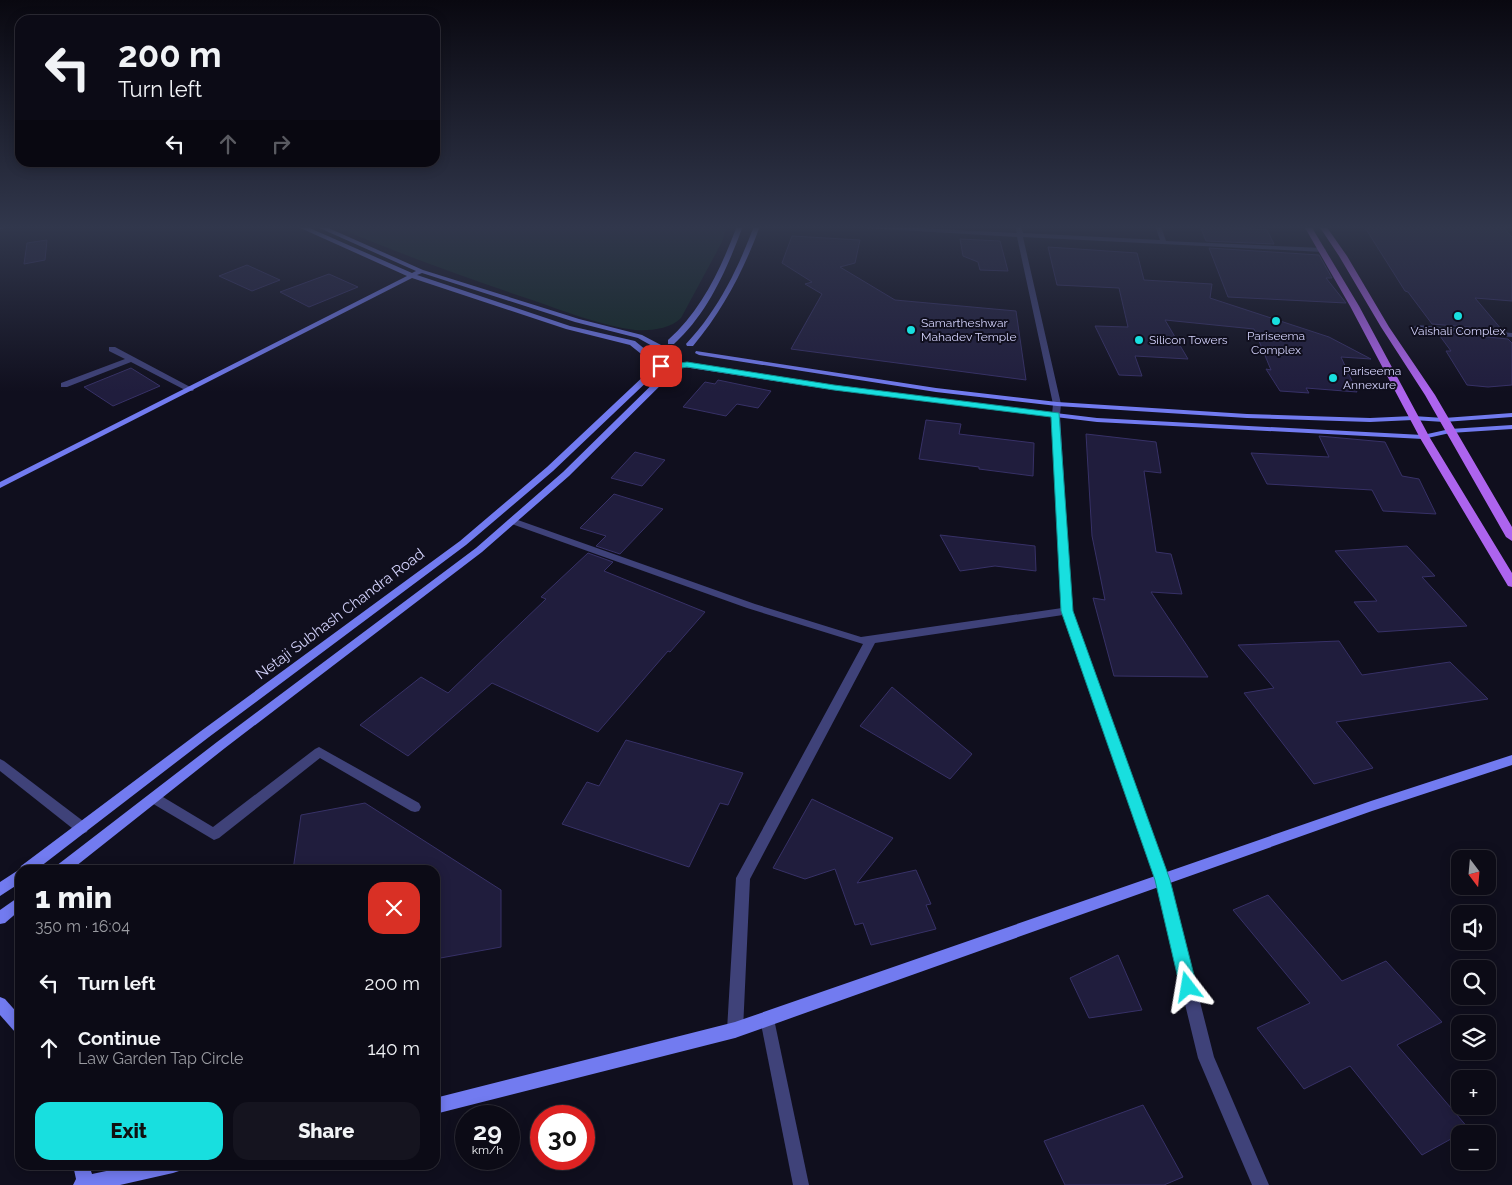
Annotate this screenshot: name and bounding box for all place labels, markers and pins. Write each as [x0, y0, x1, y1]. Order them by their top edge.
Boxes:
marker: Vaishali Complex [1452, 310, 1464, 322]
marker: Pariseema Complex [1270, 315, 1282, 327]
place label: Samartheshwar Mahadev Temple [921, 316, 1016, 344]
marker: Samartheshwar Mahadev Temple [905, 324, 917, 336]
place label: Vaishali Complex [1411, 324, 1505, 338]
place label: Pariseema Complex [1247, 329, 1305, 357]
place label: Silicon Towers [1149, 333, 1228, 347]
marker: Silicon Towers [1133, 334, 1145, 346]
pin [640, 345, 682, 387]
place label: Pariseema Annexure [1343, 364, 1401, 392]
marker: Pariseema Annexure [1327, 372, 1339, 384]

